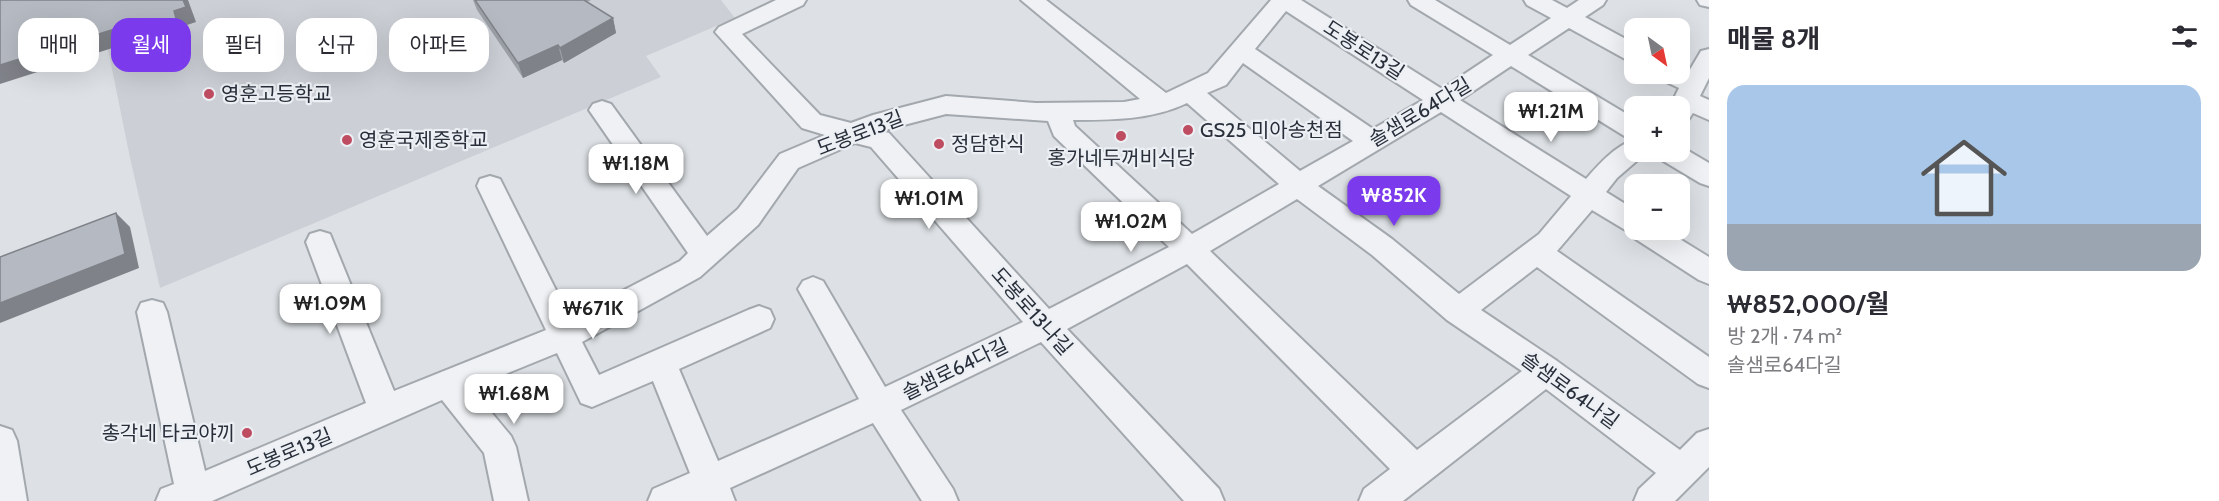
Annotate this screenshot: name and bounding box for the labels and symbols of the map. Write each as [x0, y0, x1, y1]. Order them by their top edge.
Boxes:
street label: 도봉로13길 [1319, 15, 1409, 85]
north arrow [1624, 18, 1690, 84]
street label: 솔샘로64다길 [1365, 72, 1475, 152]
place label: 영훈고등학교 [221, 82, 331, 106]
marker: 영훈고등학교 [202, 87, 216, 101]
pin: ₩1.21M [1502, 92, 1600, 143]
street label: 도봉로13길 [813, 105, 907, 161]
place label: GS25 미아송천점 [1200, 118, 1343, 142]
marker: GS25 미아송천점 [1181, 123, 1195, 137]
place label: 영훈국제중학교 [359, 128, 488, 152]
marker: 홍가네두꺼비식당 [1114, 129, 1128, 143]
place label: 정담한식 [951, 132, 1025, 156]
marker: 영훈국제중학교 [340, 133, 354, 147]
marker: 정담한식 [932, 137, 946, 151]
pin: ₩1.18M [587, 144, 685, 195]
place label: 홍가네두꺼비식당 [1047, 146, 1195, 170]
pin: ₩852K [1352, 176, 1436, 227]
pin: ₩1.01M [880, 179, 978, 230]
pin: ₩1.02M [1082, 202, 1180, 253]
street label: 도봉로13나길 [986, 262, 1078, 360]
pin: ₩1.09M [281, 284, 379, 335]
pin: ₩671K [551, 289, 635, 340]
street label: 솔샘로64다길 [898, 333, 1012, 405]
street label: 솔샘로64나길 [1516, 347, 1624, 433]
pin: ₩1.68M [465, 374, 563, 425]
place label: 총각네 타코야끼 [102, 421, 235, 445]
street label: 도봉로13길 [242, 423, 336, 481]
marker: 총각네 타코야끼 [240, 426, 254, 440]

